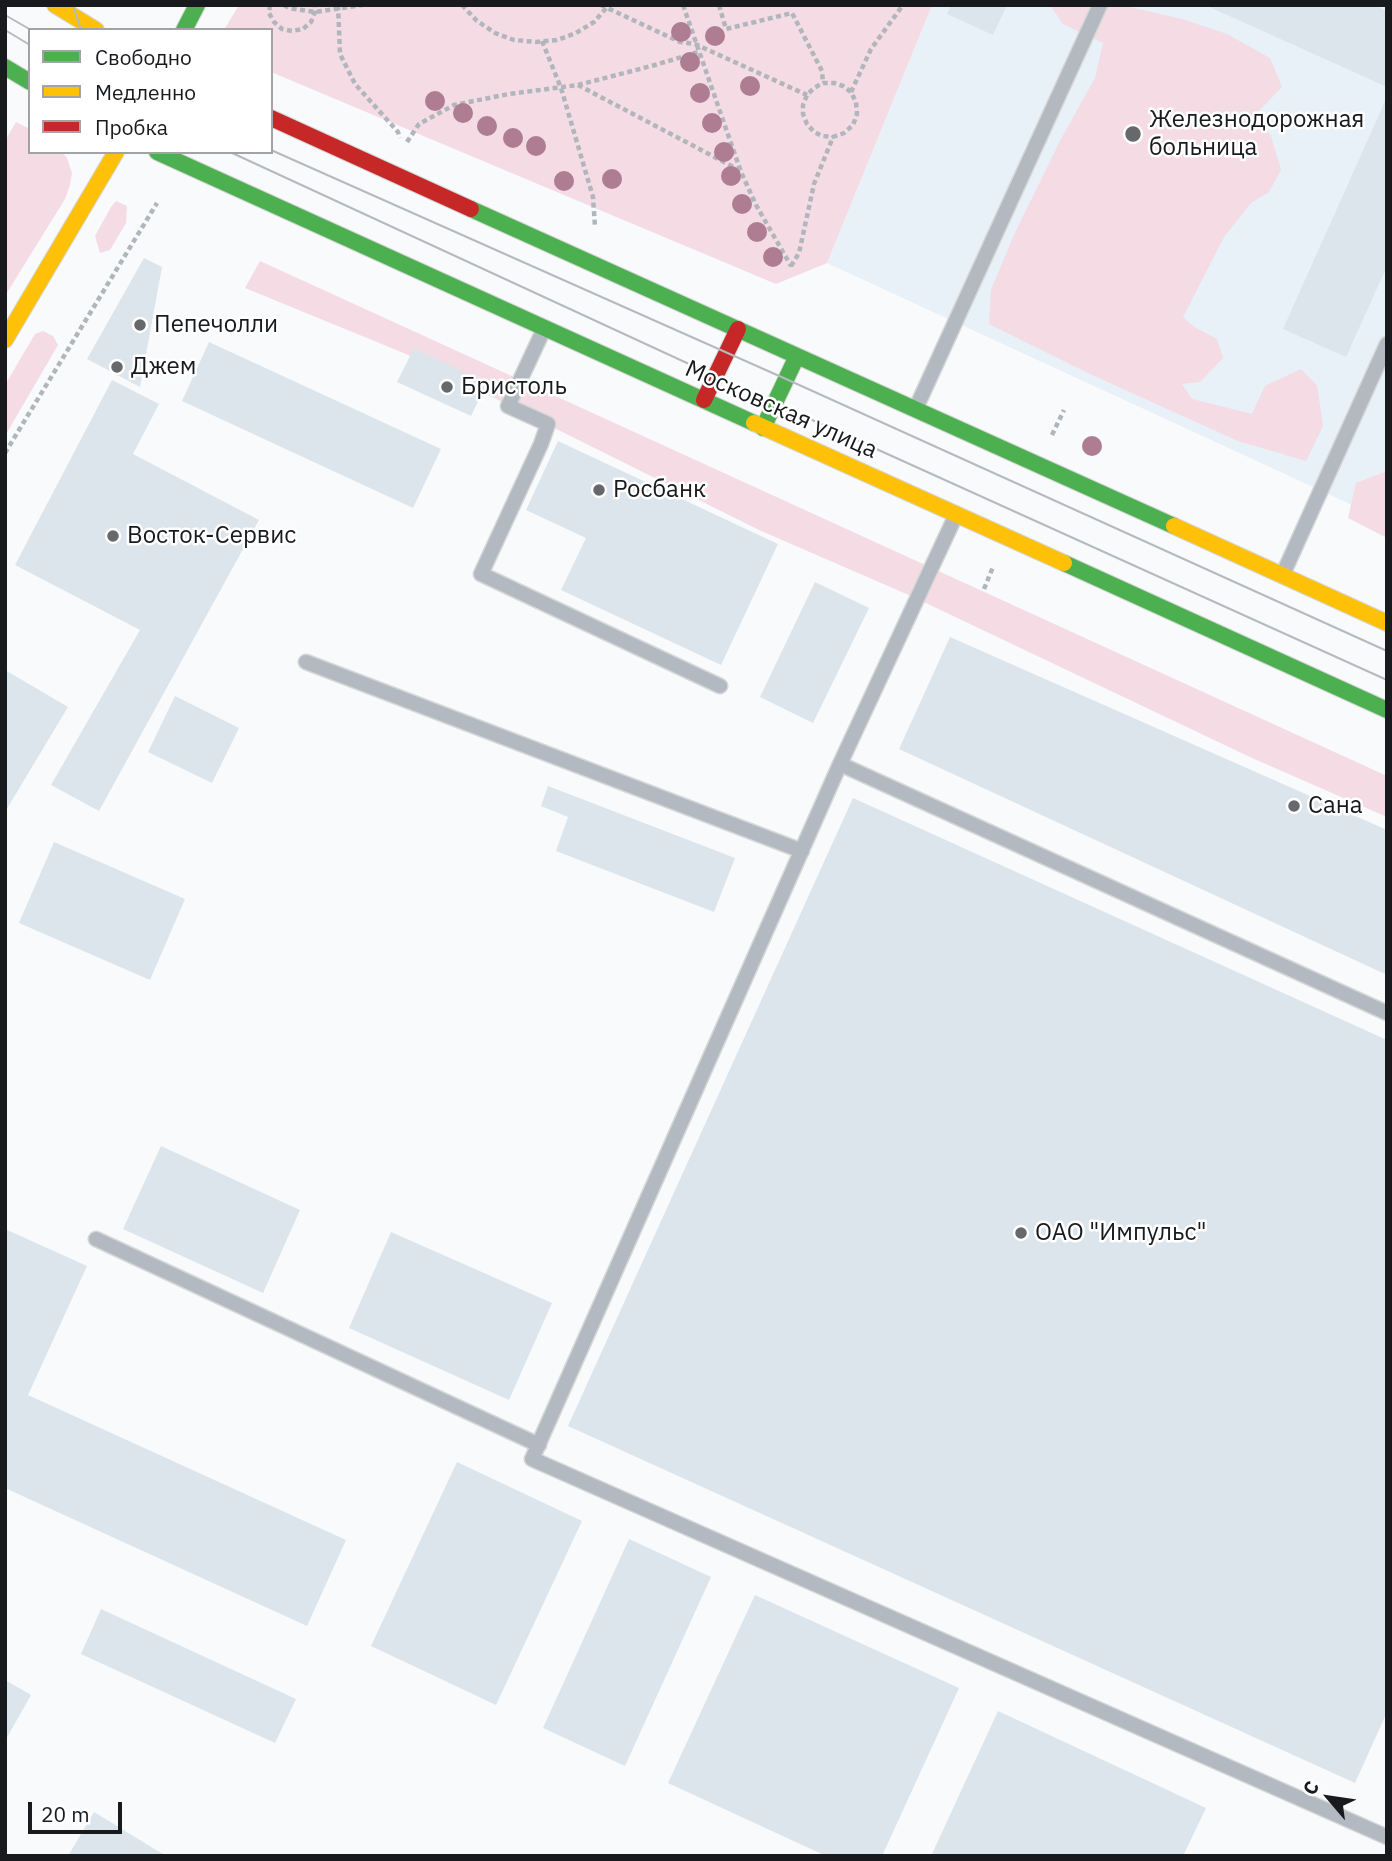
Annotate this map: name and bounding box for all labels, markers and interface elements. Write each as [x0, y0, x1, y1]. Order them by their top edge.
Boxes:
legend [28, 28, 273, 154]
text: Свободно [95, 43, 192, 71]
text: Медленно [95, 78, 196, 106]
place label: Железнодорожная больница [1149, 106, 1364, 162]
text: Пробка [95, 113, 168, 141]
marker: Железнодорожная больница [1123, 124, 1143, 144]
place label: Пепечолли [154, 311, 278, 339]
marker: Пепечолли [132, 317, 148, 333]
place label: Джем [131, 353, 196, 381]
street label: Московская улица [680, 355, 882, 465]
marker: Джем [109, 359, 125, 375]
place label: Бристоль [461, 373, 567, 401]
marker: Бристоль [439, 379, 455, 395]
place label: Росбанк [613, 476, 706, 504]
marker: Росбанк [591, 482, 607, 498]
place label: Восток-Сервис [127, 522, 296, 550]
marker: Восток-Сервис [105, 528, 121, 544]
place label: Сана [1308, 792, 1363, 820]
marker: Сана [1286, 798, 1302, 814]
place label: ОАО "Импульс" [1035, 1219, 1207, 1247]
marker: ОАО "Импульс" [1013, 1225, 1029, 1241]
north arrow [1294, 1763, 1364, 1833]
text: С [1297, 1777, 1324, 1799]
scale bar [32, 1787, 126, 1831]
text: 20 m [41, 1800, 90, 1828]

